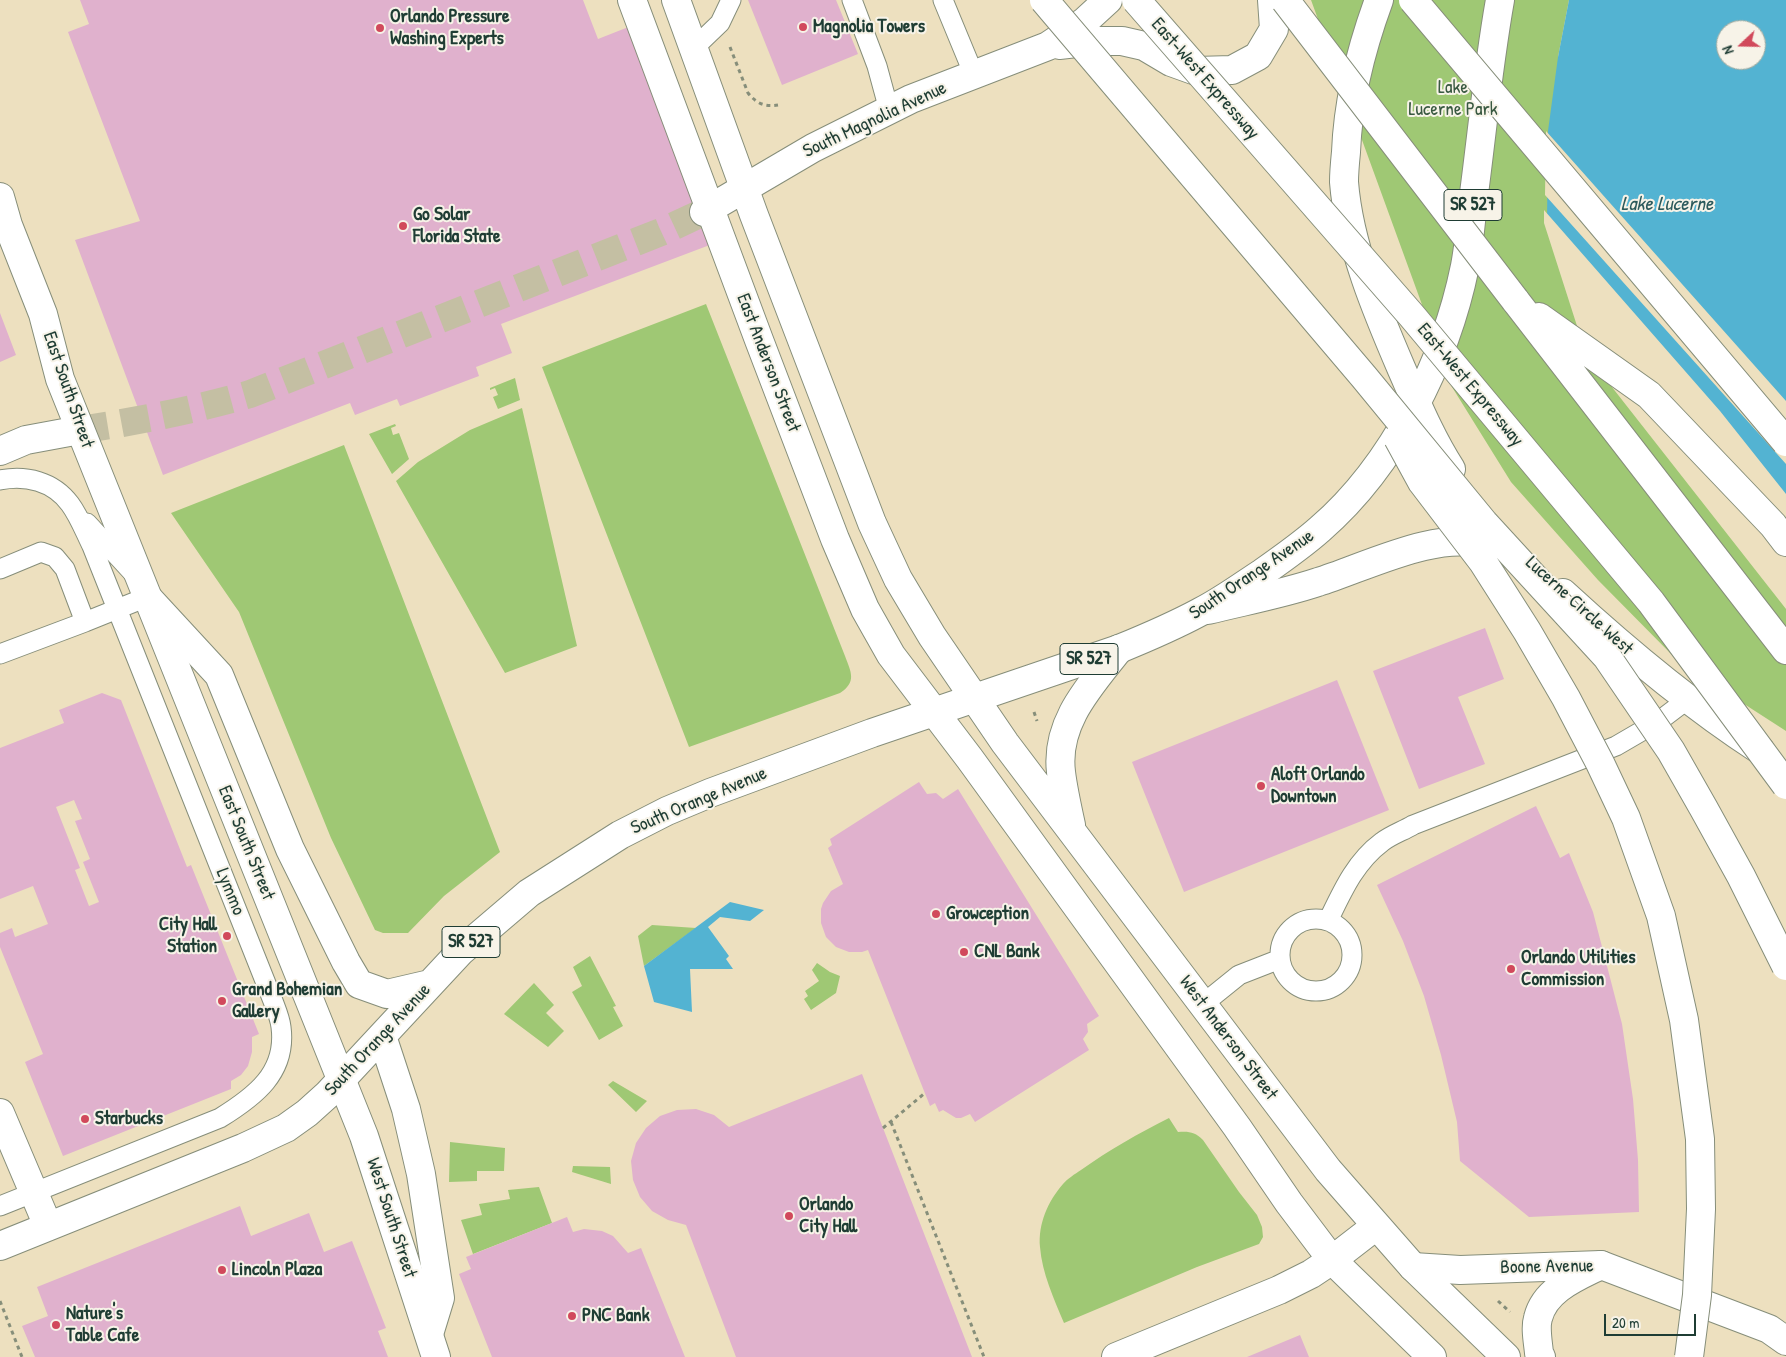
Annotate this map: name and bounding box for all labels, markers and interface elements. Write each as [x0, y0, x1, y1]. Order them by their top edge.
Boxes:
place label: Orlando Pressure Washing Experts [390, 6, 510, 50]
street label: East-West Expressway [1146, 14, 1264, 144]
place label: Magnolia Towers [813, 16, 925, 38]
north arrow [1716, 20, 1766, 70]
marker: Magnolia Towers [797, 21, 809, 33]
marker: Orlando Pressure Washing Experts [374, 22, 386, 34]
text: N [1717, 43, 1738, 57]
street label: South Magnolia Avenue [800, 77, 950, 163]
park label: Lake Lucerne Park [1408, 77, 1498, 121]
road number: SR 527 [1444, 190, 1502, 220]
water label: Lake Lucerne [1621, 193, 1713, 217]
place label: Go Solar Florida State [413, 204, 500, 248]
marker: Go Solar Florida State [397, 220, 409, 232]
street label: East Anderson Street [731, 291, 805, 435]
street label: East-West Expressway [1412, 319, 1528, 451]
street label: East South Street [37, 329, 99, 451]
street label: South Orange Avenue [1185, 525, 1319, 625]
street label: Lucerne Circle West [1521, 552, 1637, 660]
road number: SR 527 [1060, 644, 1118, 674]
street label: South Orange Avenue [628, 762, 770, 840]
place label: Aloft Orlando Downtown [1271, 764, 1365, 808]
marker: Aloft Orlando Downtown [1255, 780, 1267, 792]
street label: East South Street [213, 783, 279, 903]
street label: Lymmo [210, 865, 250, 919]
place label: Growception [946, 903, 1029, 925]
marker: Growception [930, 908, 942, 920]
place label: City Hall Station [159, 914, 217, 958]
road number: SR 527 [442, 926, 500, 958]
marker: City Hall Station [221, 930, 233, 942]
place label: CNL Bank [974, 941, 1040, 963]
marker: CNL Bank [958, 946, 970, 958]
place label: Orlando Utilities Commission [1521, 947, 1636, 991]
marker: Orlando Utilities Commission [1505, 963, 1517, 975]
street label: West Anderson Street [1174, 971, 1282, 1105]
place label: Grand Bohemian Gallery [232, 979, 342, 1023]
street label: South Orange Avenue [320, 979, 436, 1101]
marker: Grand Bohemian Gallery [216, 995, 228, 1007]
place label: Starbucks [95, 1108, 163, 1130]
marker: Starbucks [79, 1113, 91, 1125]
street label: West South Street [361, 1155, 421, 1281]
place label: Orlando City Hall [799, 1194, 857, 1238]
marker: Orlando City Hall [783, 1210, 795, 1222]
street label: Boone Avenue [1500, 1255, 1594, 1279]
place label: Lincoln Plaza [232, 1259, 322, 1281]
marker: Lincoln Plaza [216, 1264, 228, 1276]
place label: Nature's Table Cafe [66, 1303, 139, 1347]
scale bar [1606, 1304, 1698, 1336]
place label: PNC Bank [582, 1305, 650, 1327]
marker: PNC Bank [566, 1310, 578, 1322]
text: 20 m [1612, 1312, 1639, 1333]
marker: Nature's Table Cafe [50, 1319, 62, 1331]

